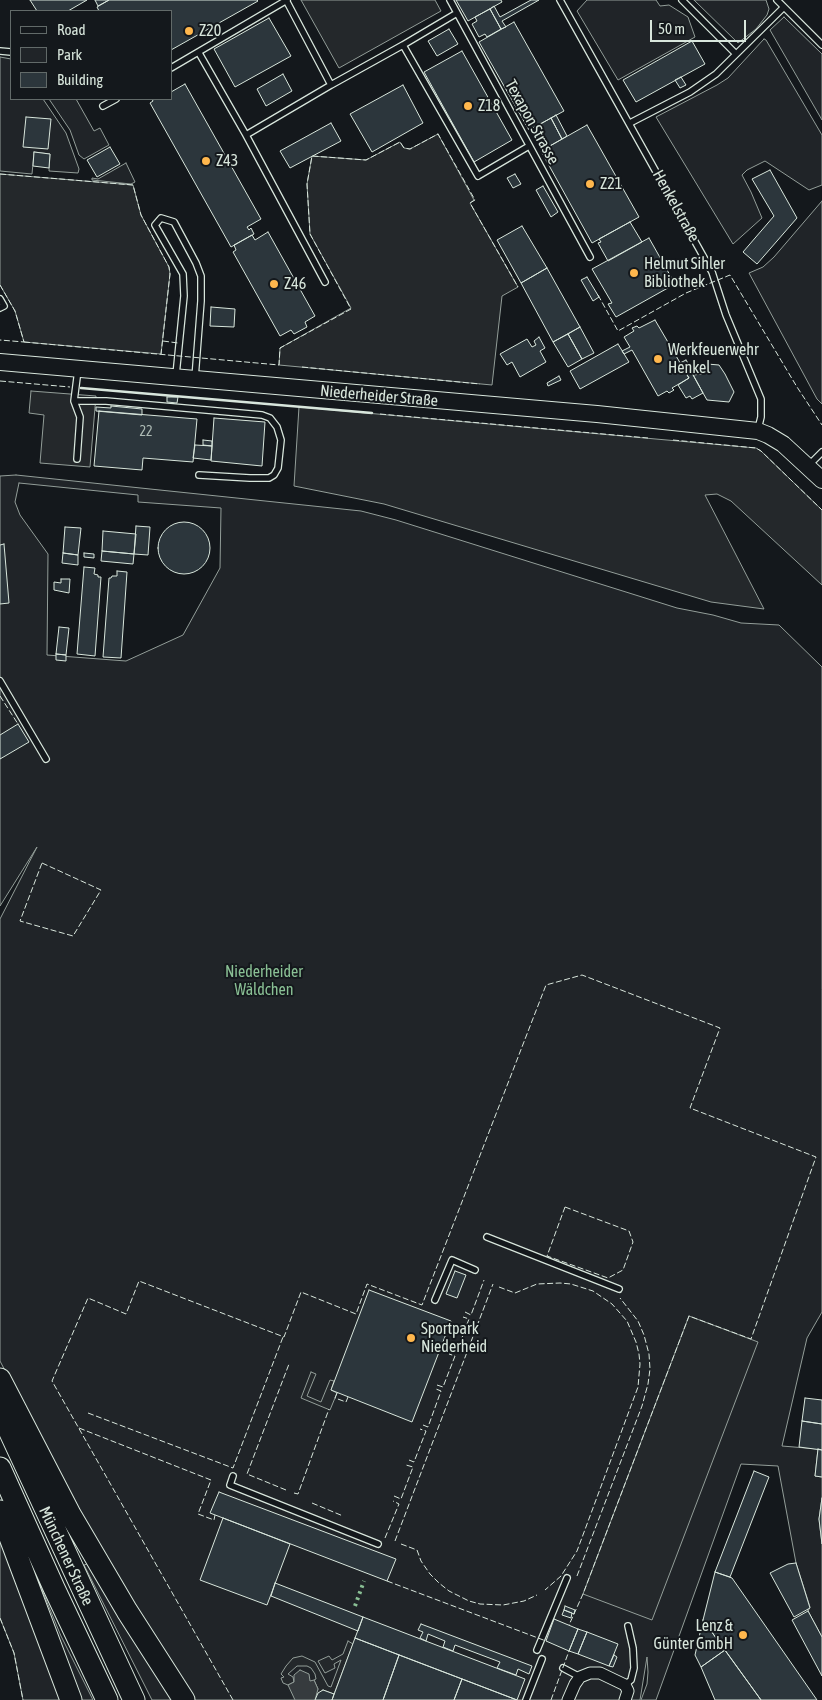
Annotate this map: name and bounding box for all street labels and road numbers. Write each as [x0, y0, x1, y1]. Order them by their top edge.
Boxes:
street label: Texapon Strasse [501, 76, 563, 168]
street label: Henkelstraße [648, 167, 704, 245]
street label: Niederheider Straße [319, 381, 439, 411]
street label: Münchener Straße [35, 1503, 97, 1609]

